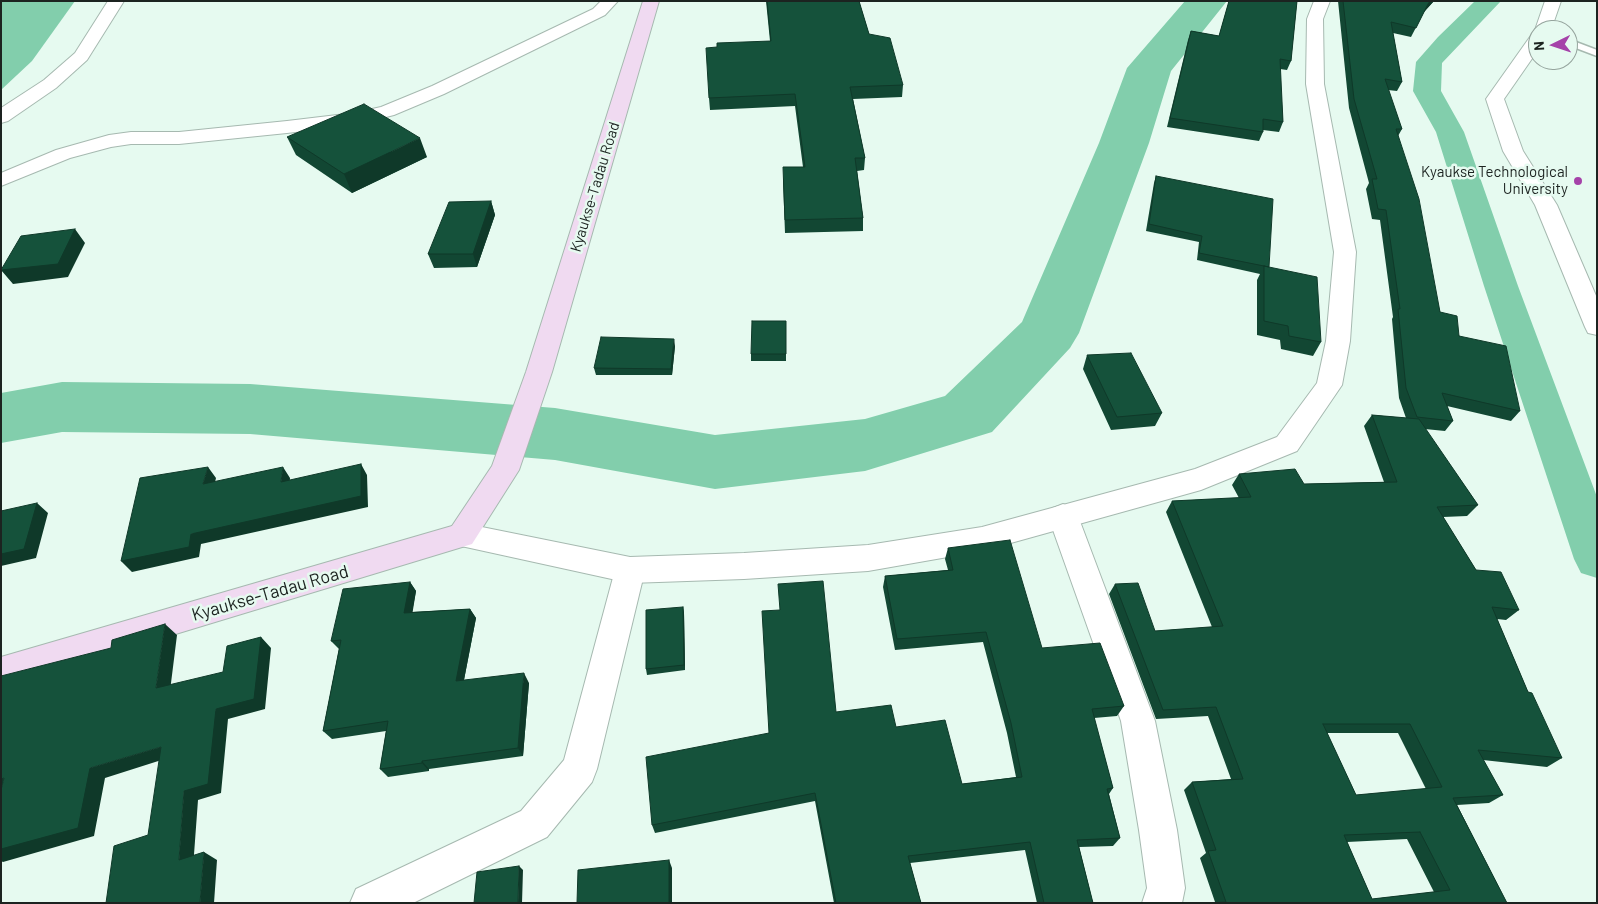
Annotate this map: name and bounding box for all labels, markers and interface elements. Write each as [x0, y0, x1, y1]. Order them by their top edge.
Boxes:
north arrow [1528, 20, 1578, 70]
text: N [1530, 41, 1547, 51]
street label: Kyaukse-Tadau Road [567, 120, 623, 254]
place label: Kyaukse Technological University [1421, 163, 1568, 198]
marker: Kyaukse Technological University [1572, 175, 1584, 187]
street label: Kyaukse-Tadau Road [189, 560, 351, 626]

